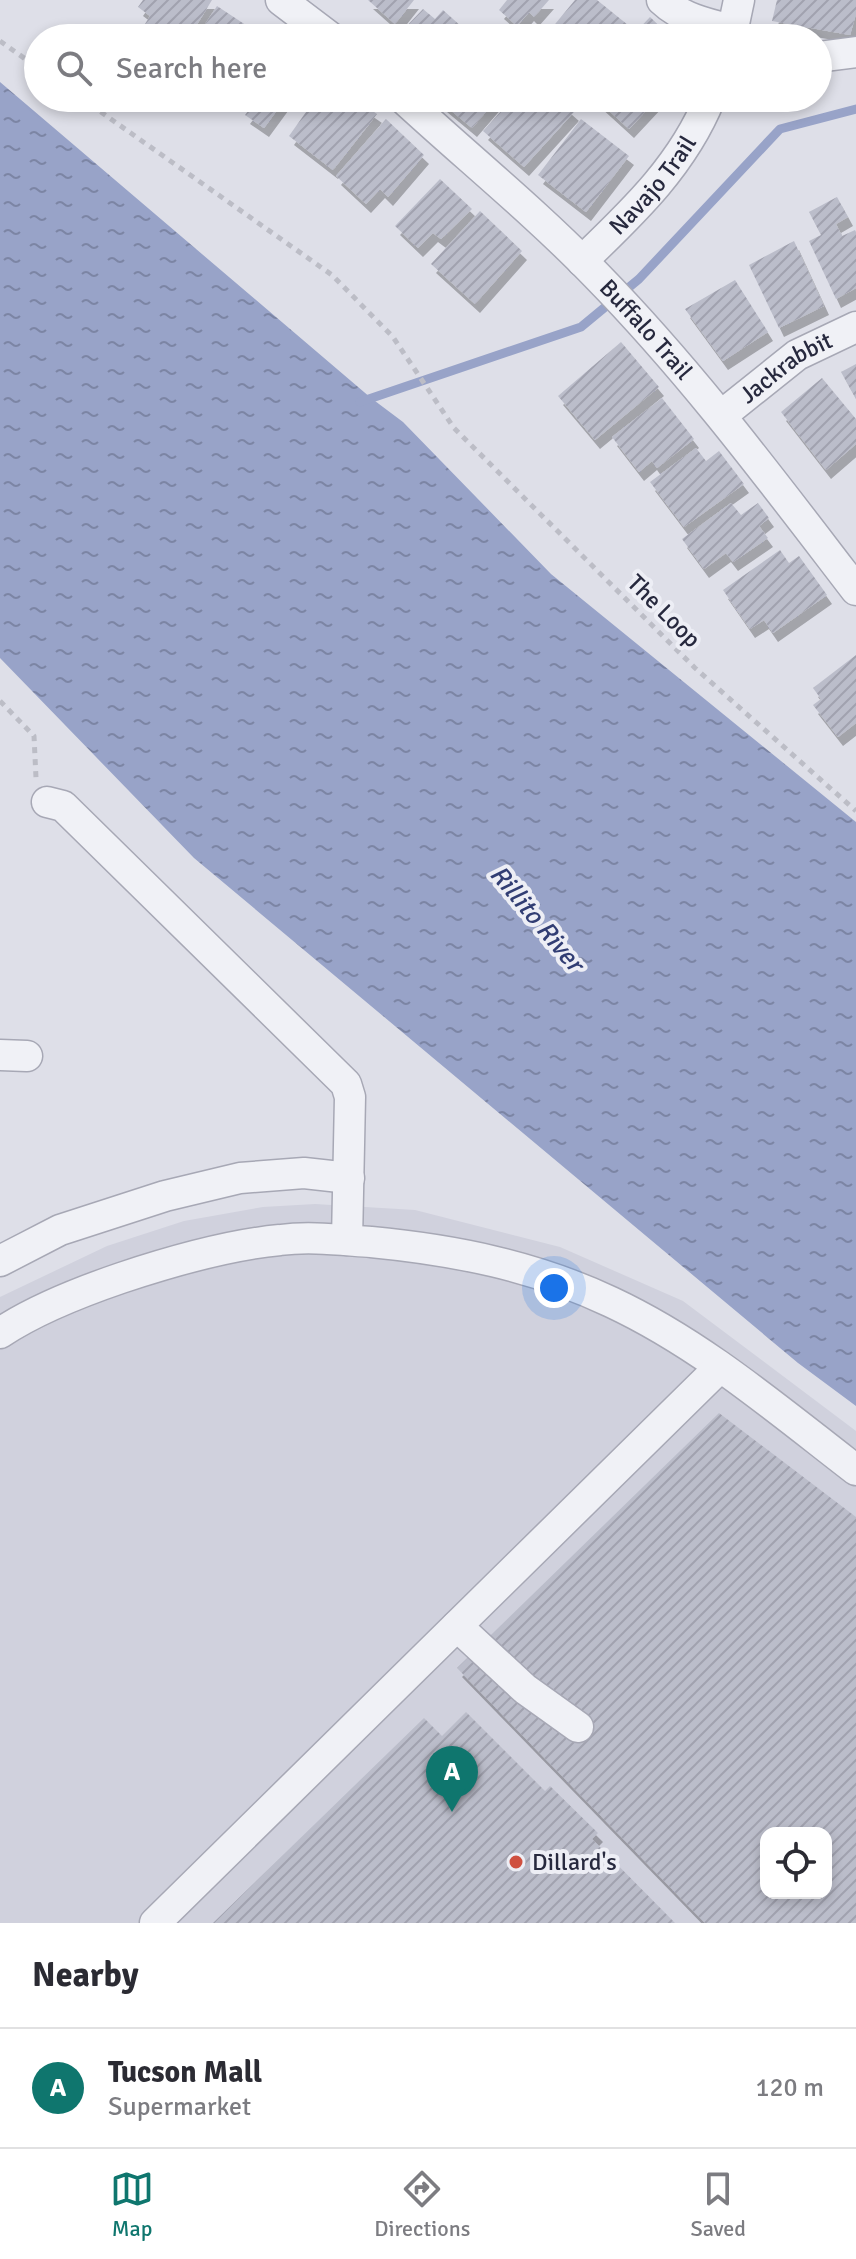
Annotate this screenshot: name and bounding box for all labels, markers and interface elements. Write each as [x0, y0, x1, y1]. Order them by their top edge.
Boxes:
search box [24, 24, 832, 112]
icon: search [52, 46, 96, 90]
text: Search here [116, 50, 267, 87]
street label: Navajo Trail [603, 130, 703, 241]
street label: Buffalo Trail [593, 273, 699, 386]
street label: Jackrabbit [733, 325, 837, 410]
street label: The Loop [621, 568, 707, 654]
water label: Rillito River [483, 859, 592, 981]
your location [534, 1268, 574, 1308]
pin: A [426, 1746, 478, 1812]
map controls [760, 1827, 832, 1899]
button: locate [760, 1827, 832, 1899]
place label: Dillard's [532, 1847, 617, 1877]
marker: Dillard's [507, 1853, 525, 1871]
text: Nearby [32, 1954, 139, 1996]
text: Tucson Mall [108, 2054, 262, 2091]
text: A [50, 2072, 66, 2104]
text: 120 m [755, 2072, 824, 2104]
text: Supermarket [108, 2091, 251, 2123]
tab: Map [110, 2167, 154, 2242]
tab: Directions [374, 2167, 470, 2242]
tab: Saved [691, 2167, 746, 2242]

